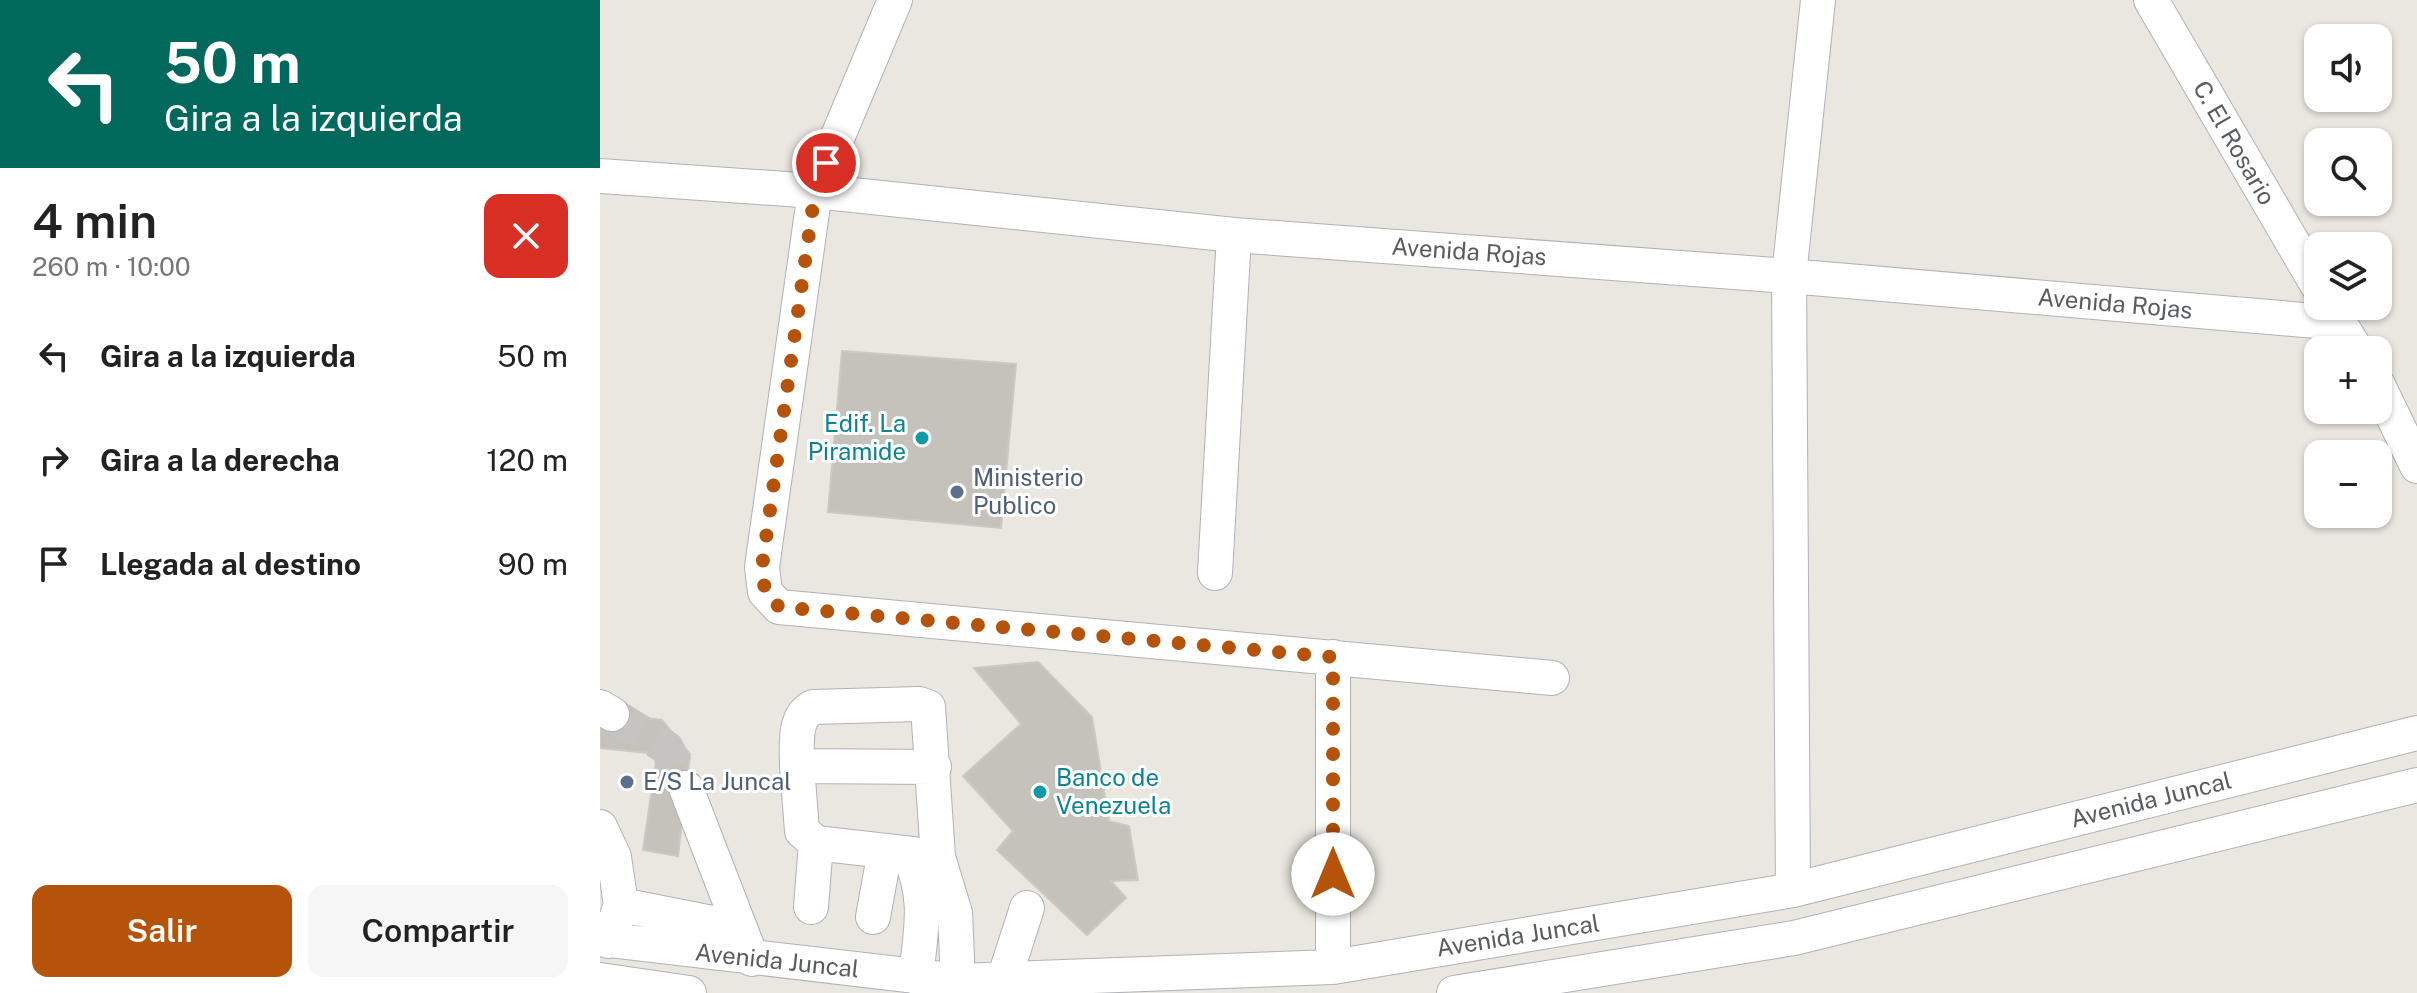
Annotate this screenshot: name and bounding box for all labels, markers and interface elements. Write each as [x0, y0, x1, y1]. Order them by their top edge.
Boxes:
map controls [2304, 24, 2392, 528]
button: sound [2304, 24, 2392, 112]
text: 50 m [164, 30, 301, 96]
icon: left [32, 32, 136, 136]
street label: C. El Rosario [2188, 75, 2282, 210]
text: Gira a la izquierda [164, 97, 463, 139]
button: search [2304, 128, 2392, 216]
pin [792, 129, 860, 197]
icon: arrive [804, 141, 848, 185]
text: 4 min [32, 192, 157, 249]
button: close [484, 194, 568, 278]
street label: Avenida Rojas [1391, 232, 1547, 270]
button: layers [2304, 232, 2392, 320]
text: 260 m · 10:00 [32, 251, 191, 282]
street label: Avenida Rojas [2037, 282, 2194, 324]
icon: left [32, 334, 76, 378]
button: + [2304, 336, 2392, 424]
text: Gira a la izquierda [100, 338, 356, 374]
text: 50 m [497, 338, 568, 374]
place label: Edif. La Piramide [808, 409, 906, 465]
marker: Edif. La Piramide [913, 429, 931, 447]
icon: right [32, 438, 76, 482]
button: − [2304, 440, 2392, 528]
text: Gira a la derecha [100, 442, 340, 478]
text: 120 m [486, 442, 568, 478]
place label: Ministerio Publico [973, 463, 1084, 519]
marker: Ministerio Publico [948, 483, 966, 501]
icon: arrive [32, 542, 76, 586]
text: Llegada al destino [100, 546, 361, 582]
text: 90 m [498, 546, 568, 582]
place label: Banco de Venezuela [1056, 763, 1171, 819]
street label: Avenida Juncal [2067, 765, 2234, 833]
place label: E/S La Juncal [643, 767, 791, 795]
marker: E/S La Juncal [618, 773, 636, 791]
marker: Banco de Venezuela [1031, 783, 1049, 801]
position arrow [1291, 832, 1375, 916]
button: Salir [32, 885, 292, 977]
button: Compartir [308, 885, 568, 977]
street label: Avenida Juncal [1434, 908, 1602, 962]
street label: Avenida Juncal [694, 937, 861, 983]

